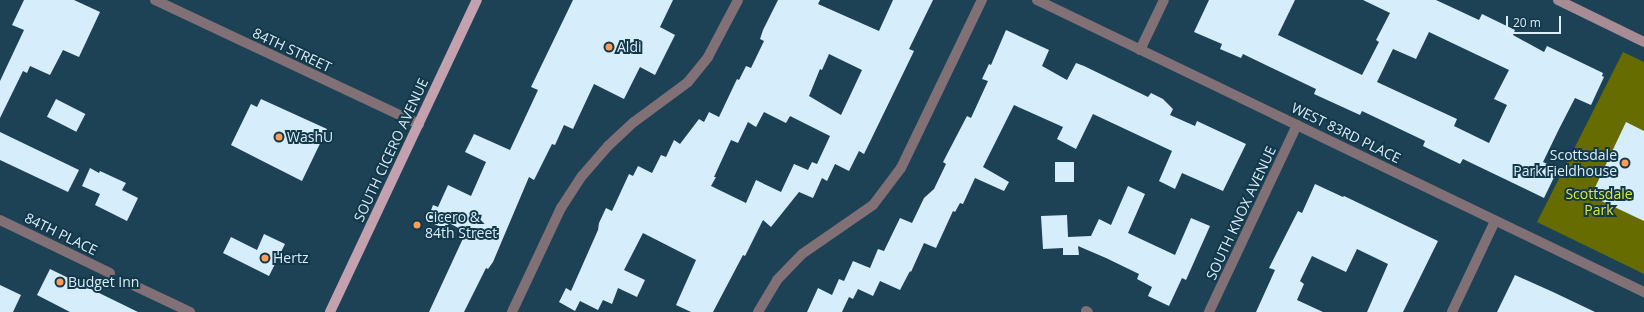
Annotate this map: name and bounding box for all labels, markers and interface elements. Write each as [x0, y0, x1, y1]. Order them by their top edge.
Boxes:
scale bar [1508, 8, 1563, 34]
text: 20 m [1513, 14, 1541, 31]
street label: 84TH STREET [250, 24, 334, 76]
place label: Aldi [617, 39, 641, 55]
marker: Aldi [604, 42, 614, 52]
street label: SOUTH CICERO AVENUE [350, 76, 432, 224]
street label: WEST 83RD PLACE [1289, 99, 1403, 167]
place label: WashU [287, 129, 333, 145]
marker: WashU [274, 132, 284, 142]
street label: SOUTH KNOX AVENUE [1203, 143, 1279, 283]
place label: Scottsdale Park Fieldhouse [1513, 147, 1617, 180]
marker: Scottsdale Park Fieldhouse [1620, 158, 1630, 168]
park label: Scottsdale Park [1565, 186, 1633, 218]
street label: 84TH PLACE [22, 209, 100, 259]
place label: Cicero & 84th Street [425, 209, 497, 242]
marker: Cicero & 84th Street [412, 220, 422, 230]
place label: Hertz [273, 250, 308, 266]
marker: Hertz [260, 253, 270, 263]
place label: Budget Inn [68, 274, 139, 290]
marker: Budget Inn [55, 277, 65, 287]

